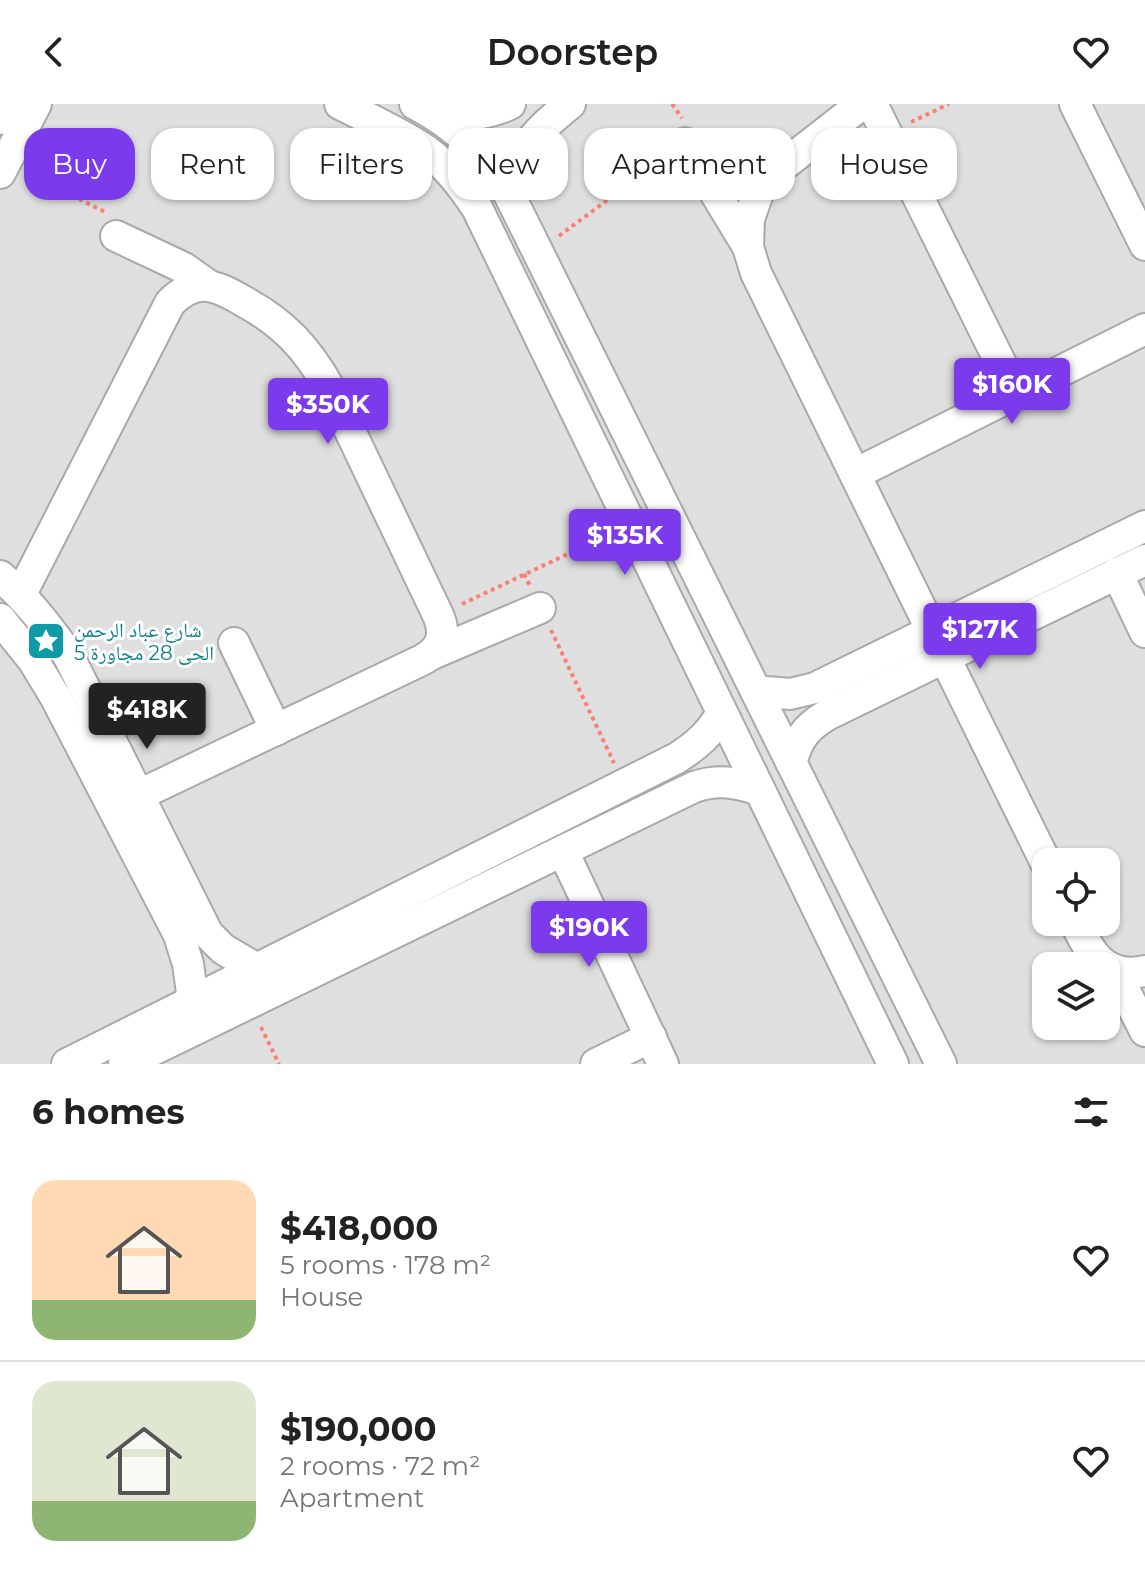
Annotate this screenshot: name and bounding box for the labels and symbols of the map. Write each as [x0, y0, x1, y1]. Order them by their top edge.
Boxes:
pin: $160K [956, 358, 1068, 426]
pin: $350K [272, 378, 384, 446]
pin: $135K [569, 509, 681, 577]
pin: $127K [924, 603, 1036, 671]
place label: شارع عباد الرحمن الحى 28 مجاورة 5 [74, 618, 214, 665]
place icon: شارع عباد الرحمن الحى 28 مجاورة 5 [25, 620, 67, 662]
pin: $418K [91, 683, 203, 751]
pin: $190K [533, 901, 645, 969]

